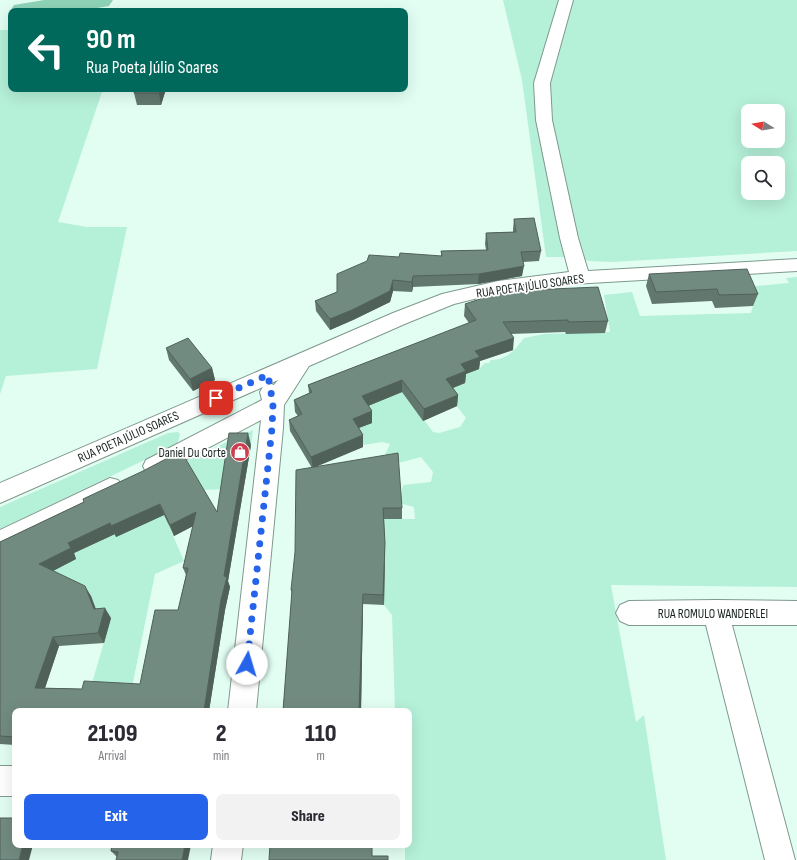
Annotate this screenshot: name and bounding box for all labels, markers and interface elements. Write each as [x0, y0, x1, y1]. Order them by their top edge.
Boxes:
text: 90 m [86, 23, 136, 56]
icon: left [20, 24, 72, 76]
text: Rua Poeta Júlio Soares [86, 57, 218, 78]
north arrow [741, 104, 785, 148]
map controls [741, 104, 785, 200]
button: search [741, 156, 785, 200]
street label: RUA POETA JÚLIO SOARES [475, 270, 586, 301]
pin [199, 381, 233, 415]
icon: arrive [205, 387, 227, 409]
street label: RUA POETA JÚLIO SOARES [75, 407, 182, 466]
shop icon: Daniel Du Corte [229, 441, 251, 463]
place label: Daniel Du Corte [159, 445, 226, 461]
street label: RUA ROMULO WANDERLEI [658, 606, 768, 622]
position arrow [226, 643, 268, 685]
text: 21:09 [88, 719, 137, 748]
text: 2 [216, 719, 227, 748]
text: 110 [305, 719, 336, 748]
text: Arrival [99, 748, 127, 764]
text: min [213, 748, 229, 764]
text: m [317, 748, 325, 764]
button: Exit [24, 794, 208, 840]
button: Share [216, 794, 400, 840]

